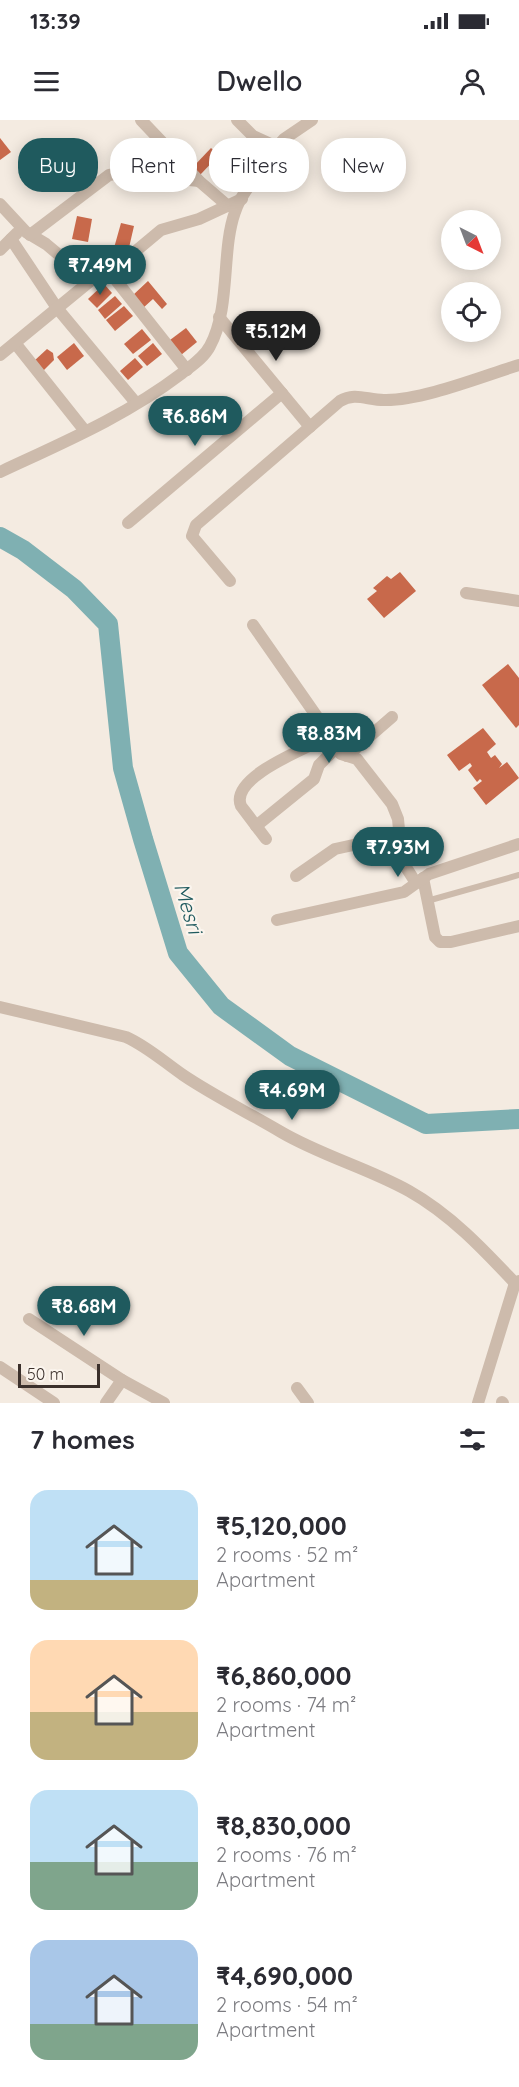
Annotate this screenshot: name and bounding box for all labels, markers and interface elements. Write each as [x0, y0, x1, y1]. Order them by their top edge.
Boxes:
text: 13:39 [30, 7, 81, 35]
text: Dwello [217, 64, 302, 98]
icon: menu [30, 65, 63, 98]
icon: person [456, 65, 489, 98]
chip: Buy [18, 138, 98, 192]
chip: Rent [110, 138, 197, 192]
chip: Filters [209, 138, 309, 192]
chip: New [321, 138, 406, 192]
north arrow [441, 210, 501, 270]
map controls [441, 210, 501, 342]
pin: ₹7.49M [51, 245, 149, 296]
text: ₹7.49M [68, 252, 132, 277]
button: locate [441, 282, 501, 342]
pin: ₹5.12M [227, 311, 325, 362]
text: ₹5.12M [245, 318, 307, 343]
pin: ₹6.86M [146, 396, 244, 447]
text: ₹6.86M [162, 403, 228, 428]
pin: ₹8.83M [280, 713, 378, 764]
text: ₹8.83M [296, 720, 362, 745]
pin: ₹7.93M [349, 827, 447, 878]
text: ₹7.93M [366, 834, 430, 859]
water label: Mesri [169, 879, 210, 939]
pin: ₹4.69M [243, 1070, 341, 1121]
text: ₹4.69M [259, 1077, 325, 1102]
pin: ₹8.68M [35, 1286, 133, 1337]
text: ₹8.68M [51, 1293, 117, 1318]
scale bar [18, 1361, 100, 1388]
text: 50 m [27, 1364, 64, 1384]
text: 7 homes [30, 1423, 135, 1456]
icon: filters [456, 1423, 489, 1456]
text: ₹5,120,000 [216, 1509, 347, 1542]
icon: home [78, 1514, 150, 1586]
text: 2 rooms · 52 m² [216, 1542, 358, 1567]
text: Apartment [216, 1567, 316, 1592]
text: ₹6,860,000 [216, 1659, 352, 1692]
icon: home [78, 1664, 150, 1736]
text: 2 rooms · 74 m² [216, 1692, 356, 1717]
text: Apartment [216, 1717, 316, 1742]
text: ₹8,830,000 [216, 1809, 351, 1842]
icon: home [78, 1814, 150, 1886]
text: 2 rooms · 76 m² [216, 1842, 357, 1867]
text: Apartment [216, 1867, 316, 1892]
text: ₹4,690,000 [216, 1959, 353, 1992]
icon: home [78, 1964, 150, 2036]
text: 2 rooms · 54 m² [216, 1992, 358, 2017]
text: Apartment [216, 2017, 316, 2042]

